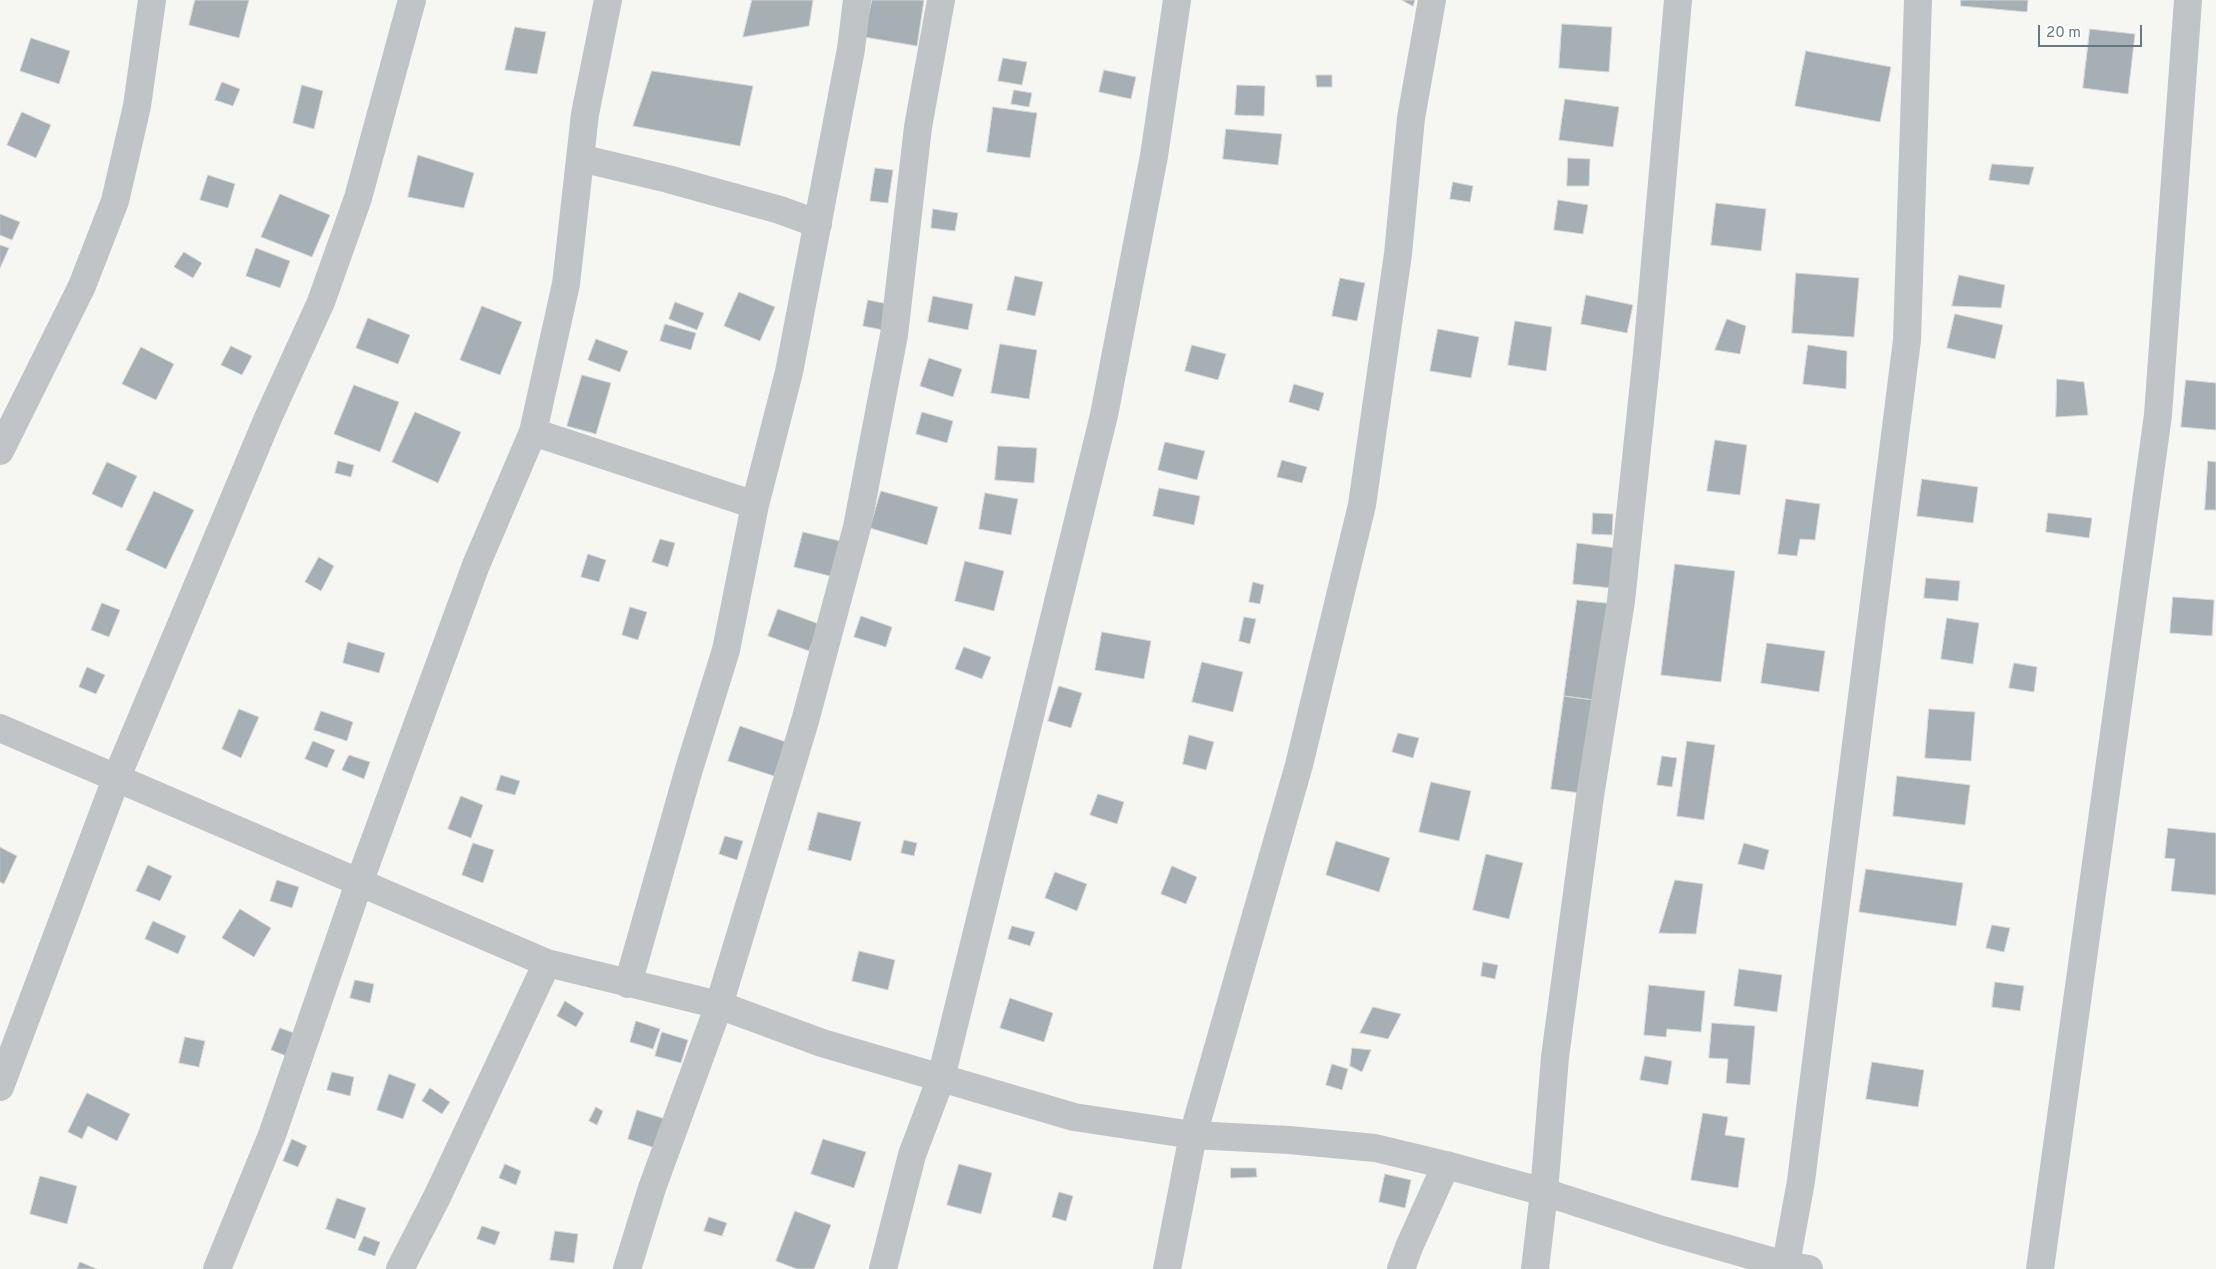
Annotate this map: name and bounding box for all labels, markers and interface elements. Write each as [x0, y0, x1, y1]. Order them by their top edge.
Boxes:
scale bar [2041, 15, 2145, 47]
text: 20 m [2046, 24, 2081, 43]

